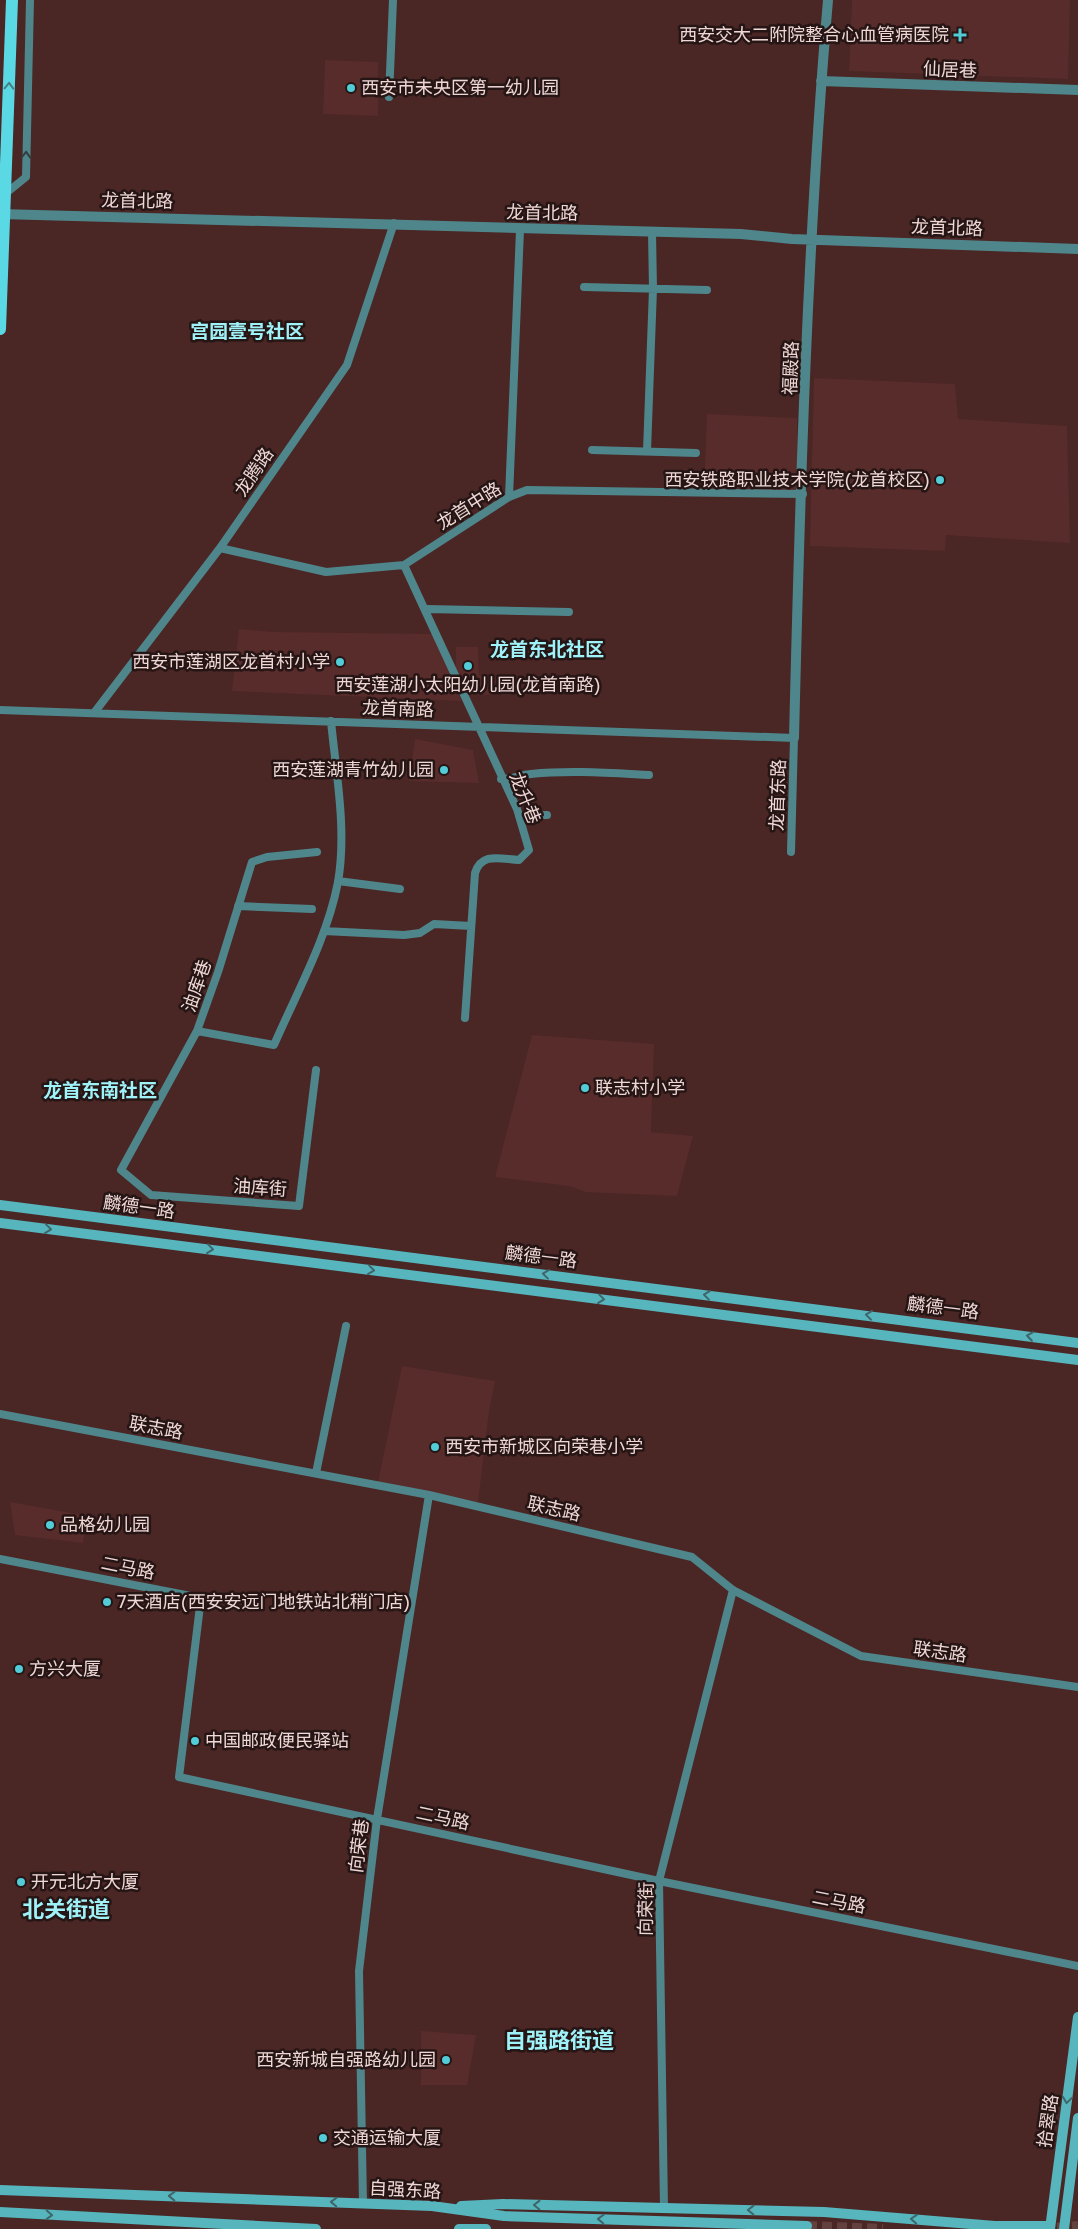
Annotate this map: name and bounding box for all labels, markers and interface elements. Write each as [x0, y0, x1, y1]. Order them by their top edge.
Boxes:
place label: 西安交大二附院整合心血管病医院 [679, 23, 949, 45]
marker: 西安交大二附院整合心血管病医院 [953, 28, 967, 42]
street label: 仙居巷 [923, 57, 977, 81]
place label: 西安市未央区第一幼儿园 [361, 76, 559, 98]
one-way arrow [4, 82, 14, 90]
marker: 西安市未央区第一幼儿园 [345, 82, 357, 94]
one-way arrow [21, 150, 32, 158]
street label: 龙首北路 [101, 188, 173, 212]
street label: 龙首北路 [506, 200, 578, 224]
street label: 龙首北路 [911, 215, 983, 239]
district label: 宫园壹号社区 [190, 319, 304, 342]
street label: 福殿路 [778, 341, 802, 395]
street label: 龙腾路 [229, 443, 277, 500]
place label: 西安铁路职业技术学院(龙首校区) [664, 468, 930, 490]
marker: 西安铁路职业技术学院(龙首校区) [934, 474, 946, 486]
street label: 龙首中路 [432, 477, 505, 534]
district label: 龙首东北社区 [490, 637, 604, 660]
place label: 西安市莲湖区龙首村小学 [132, 650, 330, 672]
marker: 西安市莲湖区龙首村小学 [334, 656, 346, 668]
marker: 西安莲湖小太阳幼儿园(龙首南路) [462, 660, 474, 672]
place label: 西安莲湖小太阳幼儿园(龙首南路) [335, 673, 601, 695]
street label: 龙首南路 [362, 696, 434, 720]
place label: 西安莲湖青竹幼儿园 [272, 758, 434, 780]
street label: 龙首东路 [765, 759, 789, 831]
marker: 西安莲湖青竹幼儿园 [438, 764, 450, 776]
street label: 龙升巷 [506, 768, 546, 827]
street label: 油库巷 [177, 957, 215, 1015]
place label: 联志村小学 [595, 1076, 685, 1098]
district label: 龙首东南社区 [43, 1078, 157, 1101]
marker: 联志村小学 [579, 1082, 591, 1094]
street label: 油库街 [232, 1174, 288, 1200]
street label: 麟德一路 [102, 1190, 176, 1222]
one-way arrow [45, 1223, 53, 1234]
street label: 麟德一路 [504, 1241, 578, 1271]
one-way arrow [205, 1244, 214, 1254]
one-way arrow [367, 1264, 375, 1275]
one-way arrow [542, 1269, 550, 1280]
one-way arrow [703, 1290, 711, 1301]
street label: 麟德一路 [906, 1292, 980, 1322]
one-way arrow [598, 1293, 606, 1304]
one-way arrow [864, 1310, 872, 1321]
one-way arrow [1025, 1331, 1033, 1342]
street label: 联志路 [128, 1411, 185, 1443]
place label: 西安市新城区向荣巷小学 [445, 1435, 643, 1457]
marker: 西安市新城区向荣巷小学 [429, 1441, 441, 1453]
street label: 联志路 [525, 1491, 583, 1525]
place label: 品格幼儿园 [60, 1513, 150, 1535]
marker: 品格幼儿园 [44, 1519, 56, 1531]
street label: 二马路 [100, 1551, 157, 1583]
place label: 7天酒店(西安安远门地铁站北稍门店) [117, 1590, 410, 1612]
marker: 7天酒店(西安安远门地铁站北稍门店) [101, 1596, 113, 1608]
street label: 联志路 [912, 1636, 968, 1666]
place label: 方兴大厦 [29, 1657, 101, 1679]
marker: 方兴大厦 [13, 1663, 25, 1675]
place label: 中国邮政便民驿站 [205, 1729, 349, 1751]
marker: 中国邮政便民驿站 [189, 1735, 201, 1747]
street label: 二马路 [415, 1801, 472, 1833]
street label: 向荣巷 [344, 1818, 372, 1874]
place label: 开元北方大厦 [31, 1870, 139, 1892]
marker: 开元北方大厦 [15, 1876, 27, 1888]
street label: 向荣街 [634, 1882, 656, 1936]
street label: 二马路 [811, 1885, 868, 1917]
district label: 北关街道 [22, 1895, 110, 1922]
district label: 自强路街道 [504, 2026, 614, 2053]
place label: 西安新城自强路幼儿园 [256, 2048, 436, 2070]
marker: 西安新城自强路幼儿园 [440, 2054, 452, 2066]
street label: 拾翠路 [1032, 2093, 1062, 2149]
one-way arrow [1062, 2096, 1073, 2104]
place label: 交通运输大厦 [333, 2126, 441, 2148]
marker: 交通运输大厦 [317, 2132, 329, 2144]
street label: 自强东路 [369, 2176, 442, 2202]
one-way arrow [167, 2191, 175, 2202]
one-way arrow [330, 2197, 338, 2208]
one-way arrow [532, 2200, 540, 2210]
one-way arrow [747, 2205, 755, 2215]
one-way arrow [45, 2209, 53, 2220]
one-way arrow [596, 2214, 604, 2225]
one-way arrow [909, 2214, 917, 2225]

